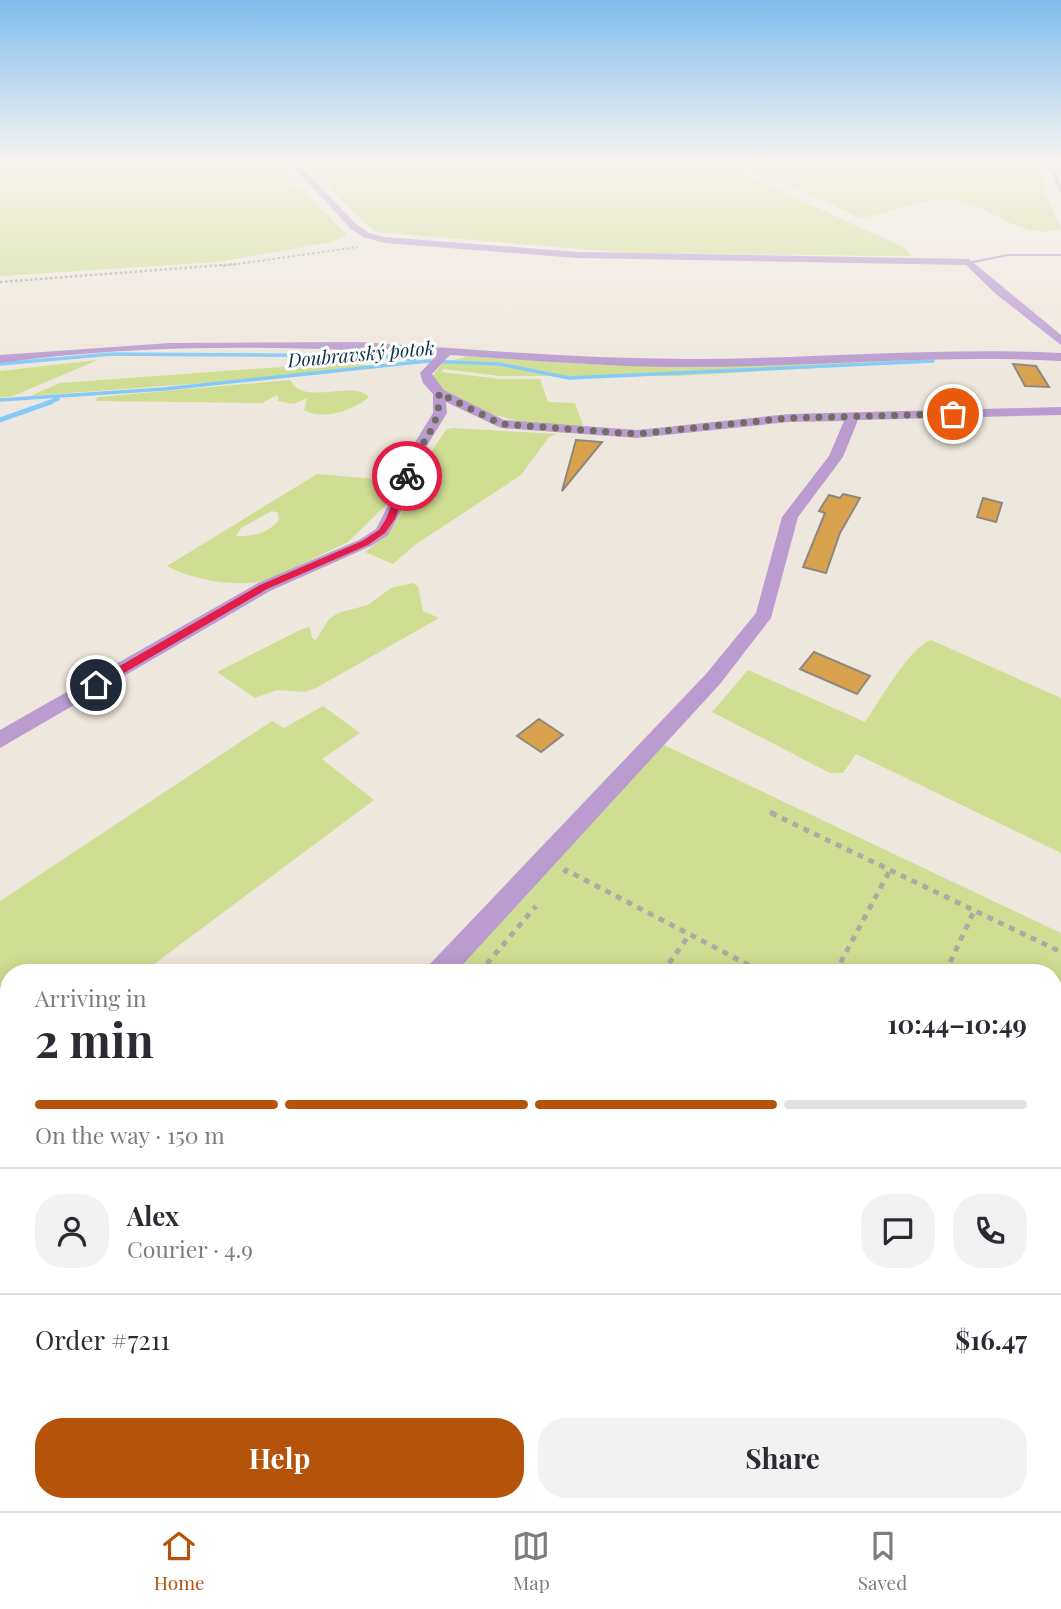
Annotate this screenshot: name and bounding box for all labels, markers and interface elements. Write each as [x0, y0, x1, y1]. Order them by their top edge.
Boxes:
water label: Doubravský potok [285, 334, 436, 372]
pin [923, 384, 983, 444]
icon: bag [934, 395, 972, 433]
courier [372, 441, 442, 511]
icon: bike [388, 457, 426, 495]
pin [66, 655, 126, 715]
icon: home [77, 666, 115, 704]
text: Arriving in [35, 982, 147, 1013]
text: 10:44–10:49 [887, 1006, 1027, 1041]
text: 2 min [35, 1008, 154, 1070]
text: On the way · 150 m [35, 1119, 225, 1150]
button: person [35, 1194, 109, 1268]
button: chat [861, 1194, 935, 1268]
button: phone [953, 1194, 1027, 1268]
text: Alex [127, 1198, 179, 1233]
text: Courier · 4.9 [127, 1233, 253, 1264]
text: Order #7211 [35, 1322, 170, 1357]
text: $16.47 [955, 1322, 1027, 1357]
button: Help [35, 1418, 524, 1498]
button: Share [538, 1418, 1027, 1498]
tab: Home [154, 1527, 205, 1595]
tab: Map [512, 1527, 550, 1595]
tab: Saved [858, 1527, 907, 1595]

